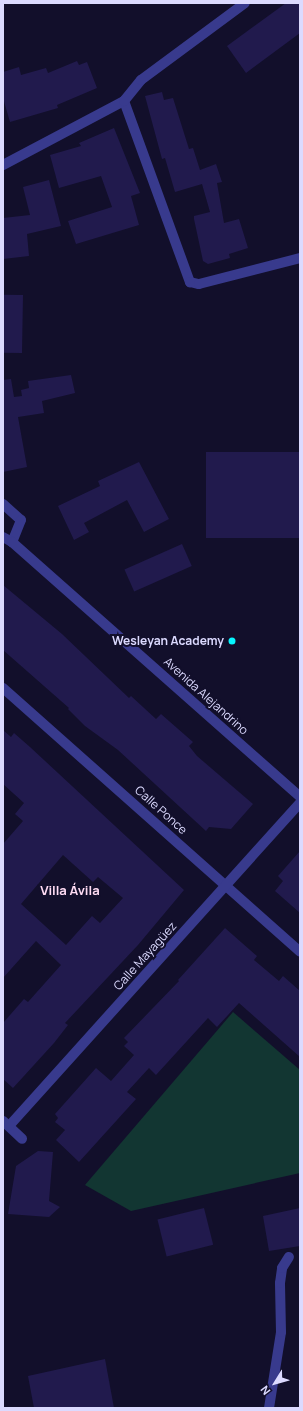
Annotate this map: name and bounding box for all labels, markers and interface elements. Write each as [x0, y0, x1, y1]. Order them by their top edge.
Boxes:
place label: Wesleyan Academy [112, 634, 224, 648]
marker: Wesleyan Academy [227, 636, 237, 646]
street label: Avenida Alejandrino [161, 654, 251, 738]
street label: Calle Ponce [132, 783, 190, 837]
district label: Villa Ávila [40, 882, 100, 898]
street label: Calle Mayagüez [111, 919, 179, 993]
north arrow [255, 1363, 295, 1403]
text: N [257, 1383, 273, 1398]

